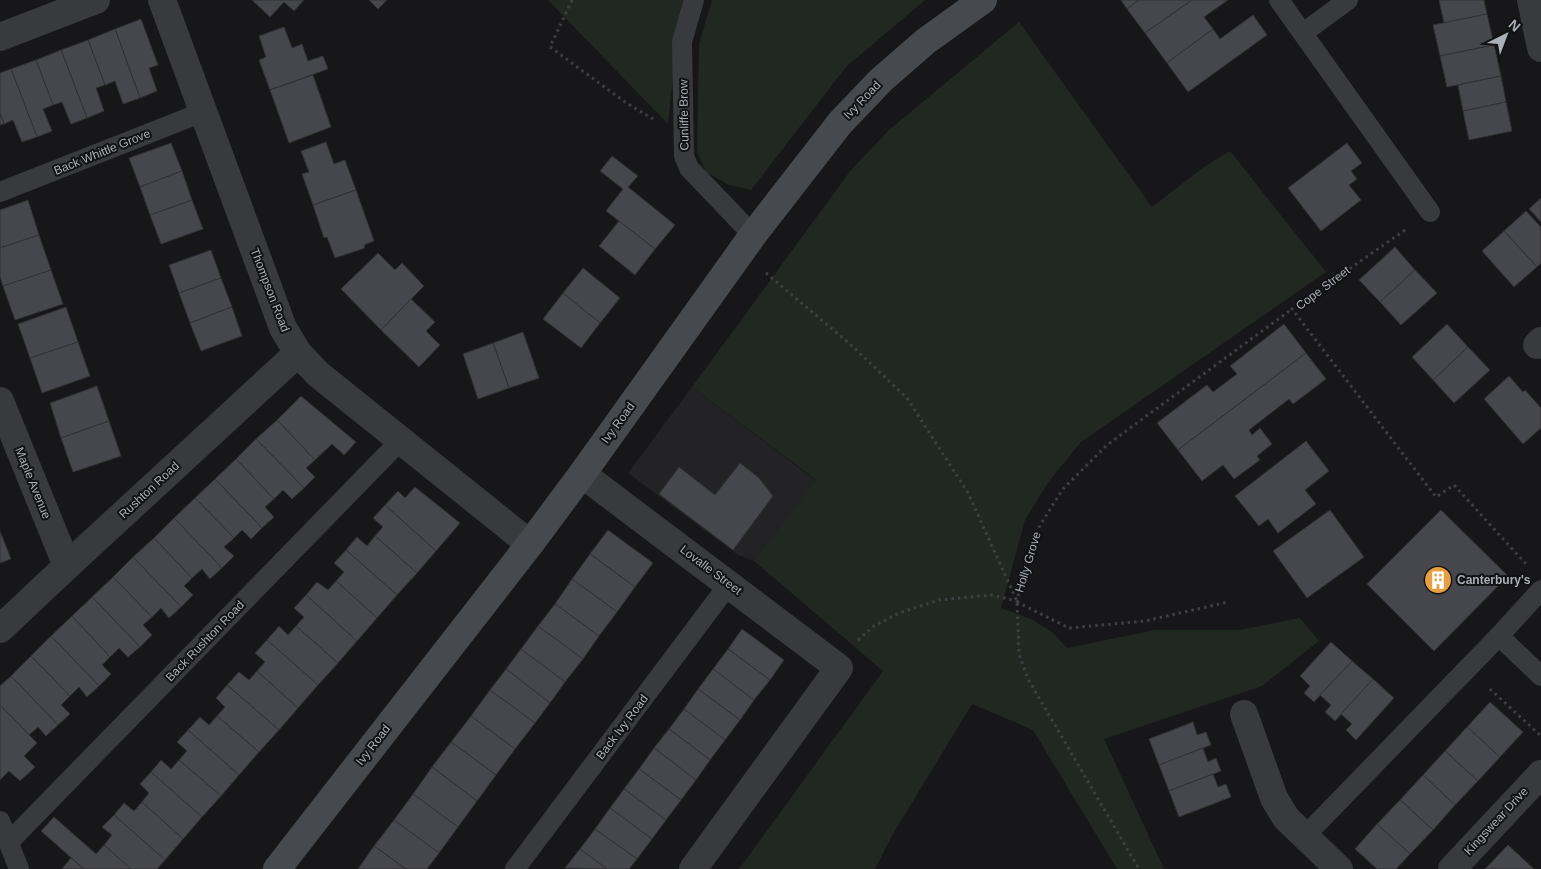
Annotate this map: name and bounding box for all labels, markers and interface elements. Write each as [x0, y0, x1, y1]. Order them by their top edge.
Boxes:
north arrow [1481, 10, 1531, 60]
text: N [1506, 16, 1524, 35]
street label: Ivy Road [841, 78, 883, 122]
street label: Cunliffe Brow [676, 79, 692, 151]
street label: Back Whittle Grove [52, 126, 153, 178]
street label: Thompson Road [248, 246, 292, 334]
street label: Cope Street [1293, 263, 1353, 313]
street label: Ivy Road [598, 400, 638, 446]
street label: Maple Avenue [12, 445, 54, 521]
street label: Rushton Road [116, 459, 182, 521]
street label: Holly Grove [1012, 530, 1044, 594]
street label: Lovalle Street [677, 542, 745, 598]
building icon: Canterbury's [1423, 565, 1453, 595]
place label: Canterbury's [1457, 573, 1531, 587]
street label: Back Rushton Road [163, 598, 247, 684]
street label: Back Ivy Road [593, 692, 651, 762]
street label: Ivy Road [353, 722, 393, 768]
street label: Kingswear Drive [1461, 784, 1531, 858]

